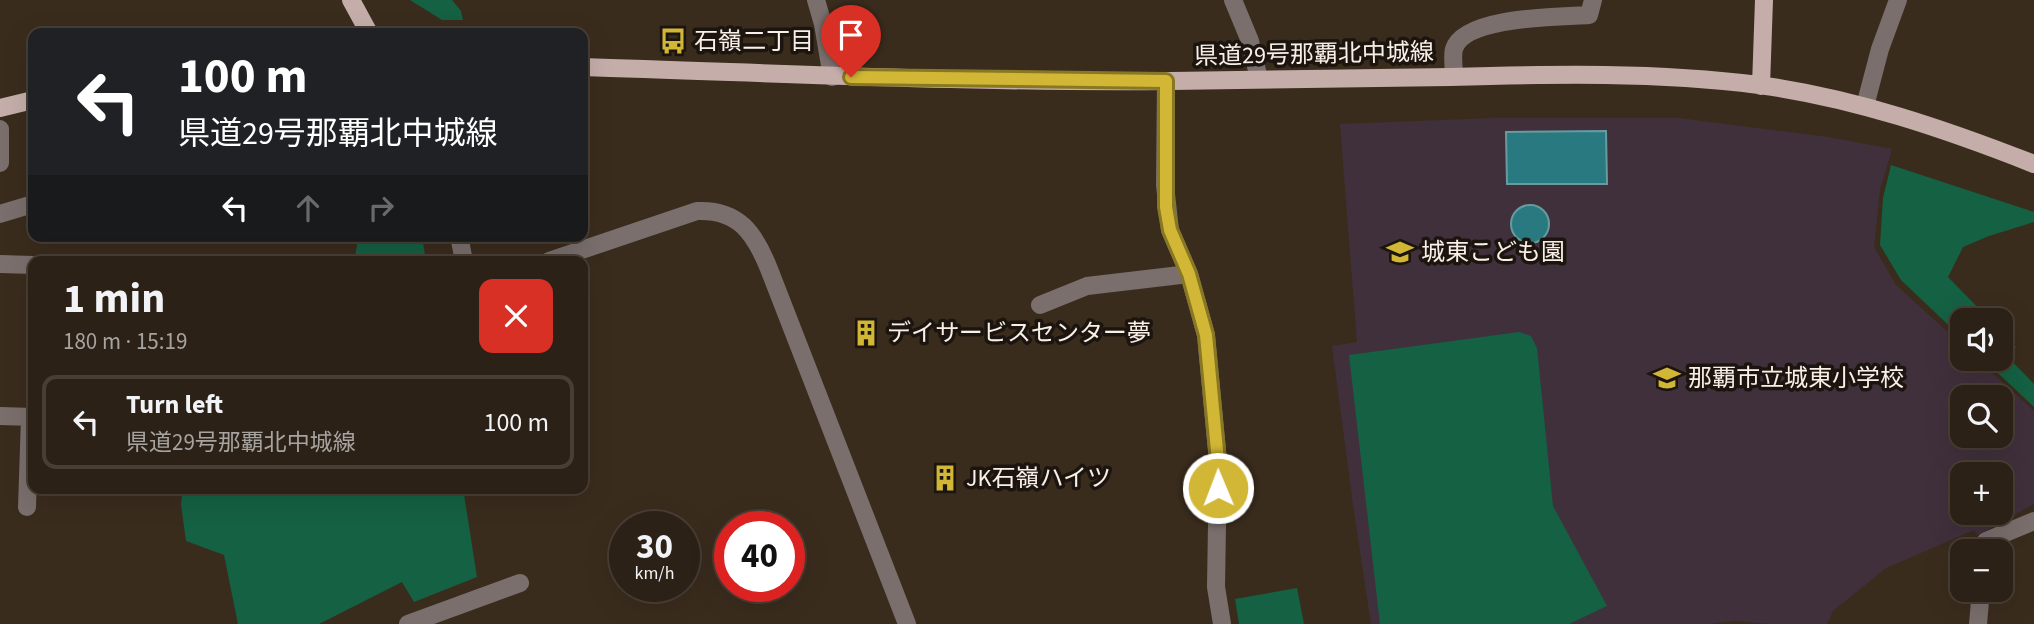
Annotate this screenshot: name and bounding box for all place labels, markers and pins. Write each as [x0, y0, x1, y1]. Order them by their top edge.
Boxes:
pin [821, 5, 881, 77]
place label: 石嶺二丁目 [694, 24, 814, 59]
bus stop icon: 石嶺二丁目 [658, 26, 688, 56]
place label: 城東こども園 [1421, 235, 1565, 270]
school or university icon: 城東こども園 [1385, 237, 1415, 267]
place label: デイサービスセンター夢 [887, 316, 1151, 351]
building icon: デイサービスセンター夢 [851, 318, 881, 348]
place label: 那覇市立城東小学校 [1688, 361, 1904, 396]
school or university icon: 那覇市立城東小学校 [1652, 363, 1682, 393]
place label: JK石嶺ハイツ [966, 461, 1111, 496]
building icon: JK石嶺ハイツ [930, 463, 960, 493]

